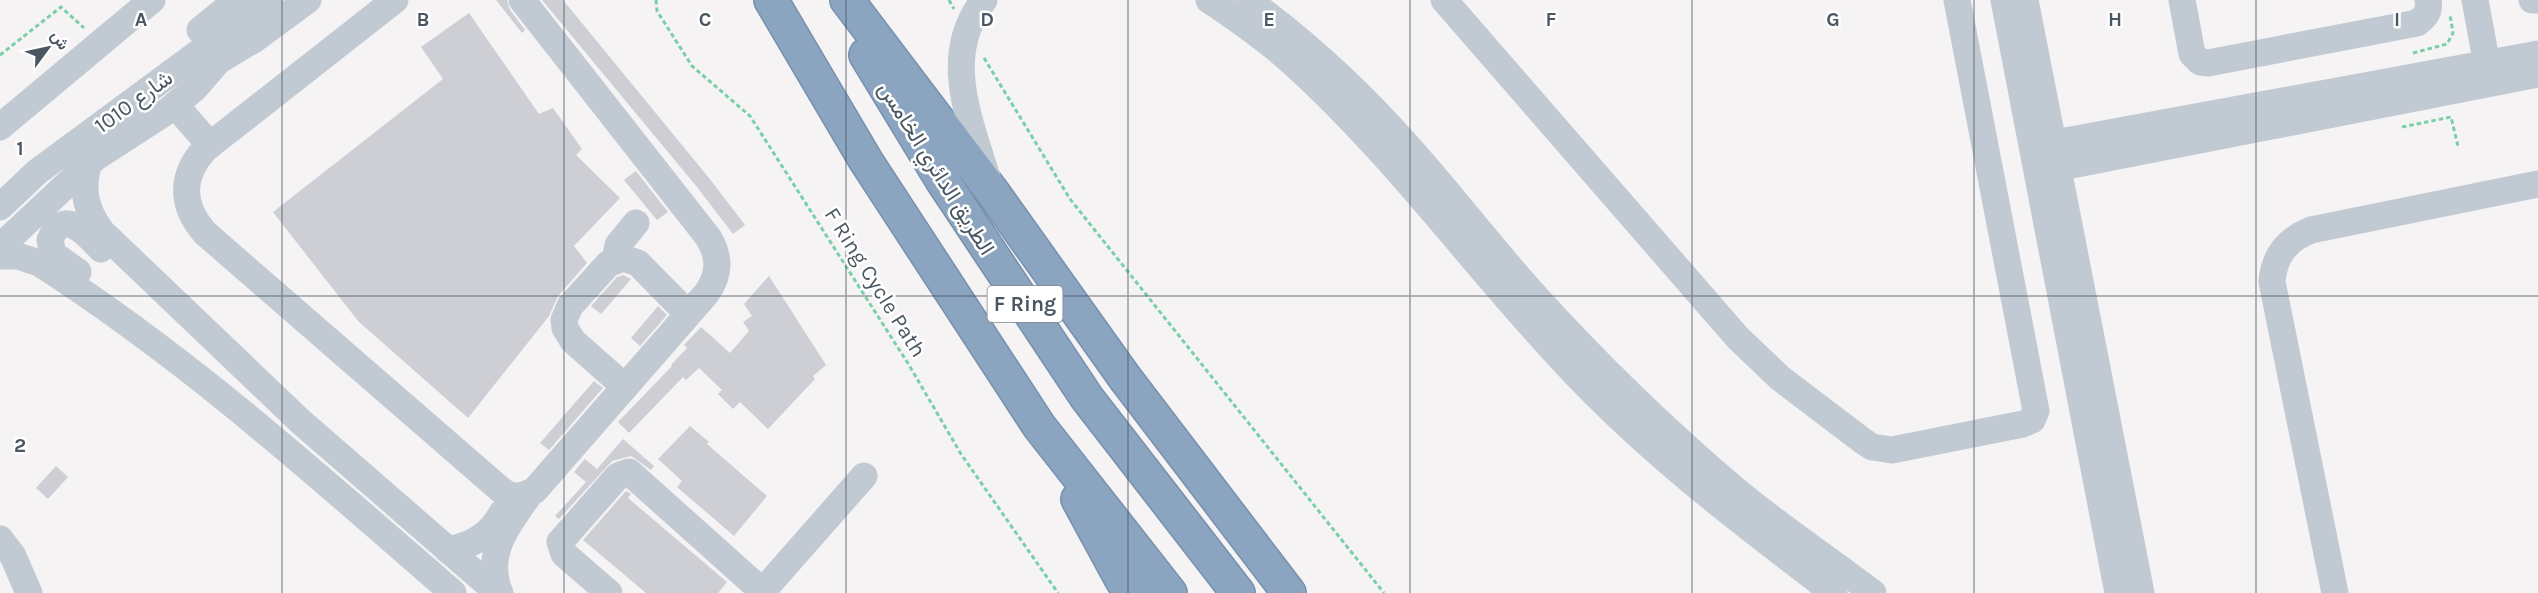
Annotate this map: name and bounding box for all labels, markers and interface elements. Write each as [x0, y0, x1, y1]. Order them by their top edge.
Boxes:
text: A [135, 8, 148, 31]
text: B [417, 8, 429, 31]
text: C [699, 8, 711, 31]
text: D [980, 8, 994, 31]
text: E [1263, 8, 1275, 31]
text: F [1546, 8, 1557, 31]
text: G [1826, 8, 1840, 31]
text: H [2108, 8, 2122, 31]
text: I [2394, 8, 2400, 31]
north arrow [18, 18, 78, 78]
text: ش [47, 27, 73, 53]
street label: شارع 1010 [89, 65, 178, 140]
street label: الطريق الدائري الخامس [868, 77, 1000, 263]
text: 1 [16, 137, 24, 160]
street label: F Ring Cycle Path [819, 203, 932, 362]
road number: F Ring [988, 286, 1062, 322]
text: 2 [14, 434, 26, 457]

